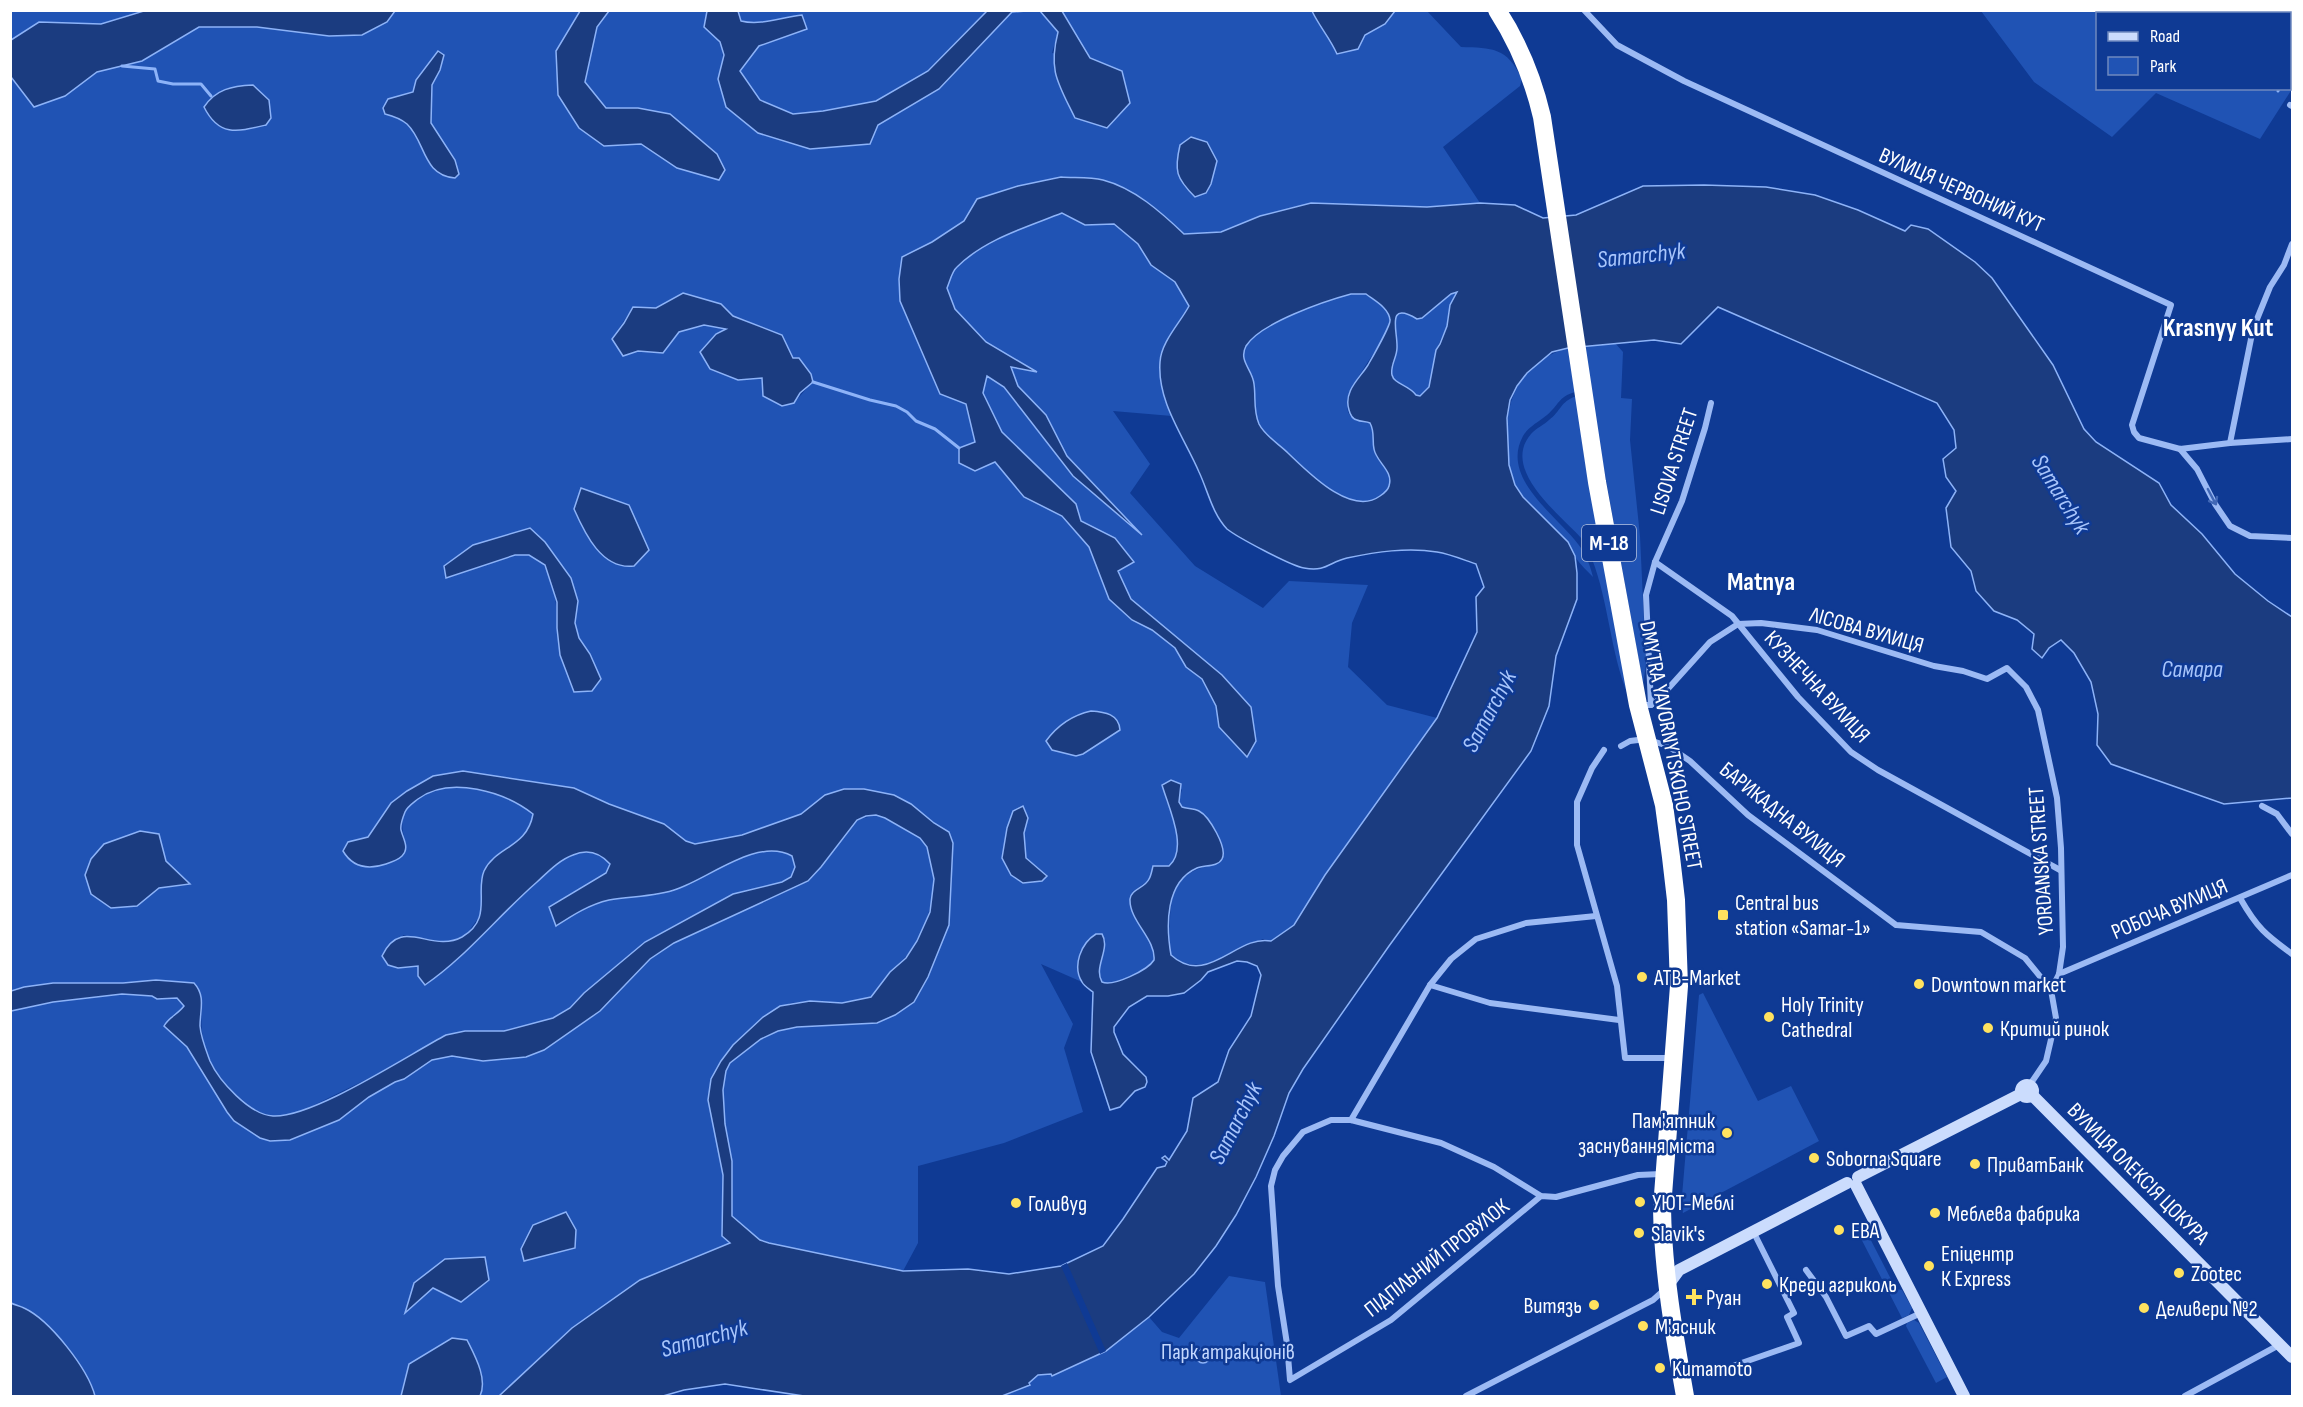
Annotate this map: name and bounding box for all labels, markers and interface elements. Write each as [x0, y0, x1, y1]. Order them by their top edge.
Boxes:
legend [2096, 12, 2291, 90]
text: Road [2150, 26, 2180, 47]
text: Park [2150, 56, 2176, 77]
street label: ВУЛИЦЯ ЧЕРВОНИЙ КУТ [1875, 142, 2048, 239]
water label: Samarchyk [1596, 236, 1688, 275]
district label: Krasnyy Kut [2163, 313, 2274, 344]
street label: LISOVA STREET [1645, 405, 1704, 518]
water label: Samarchyk [2025, 449, 2097, 540]
one-way arrow [2207, 488, 2218, 506]
road number: М-18 [1582, 525, 1636, 561]
district label: Matnya [1727, 567, 1795, 598]
street label: ЛІСОВА ВУЛИЦЯ [1806, 601, 1927, 660]
street label: DMYTRA YAVORNYTSKOHO STREET [1633, 619, 1708, 872]
street label: КУЗНЕЧНА ВУЛИЦЯ [1758, 625, 1876, 749]
water label: Самара [2161, 655, 2223, 684]
water label: Samarchyk [1456, 664, 1523, 757]
street label: БАРИКАДНА ВУЛИЦЯ [1714, 756, 1850, 874]
street label: YORDANSKA STREET [2023, 786, 2060, 936]
street label: РОБОЧА ВУЛИЦЯ [2107, 873, 2232, 946]
place label: Central bus station «Samar-1» [1735, 890, 1871, 942]
marker: Central bus station «Samar-1» [1716, 908, 1730, 922]
place label: ATB-Market [1653, 965, 1741, 992]
marker: ATB-Market [1635, 970, 1649, 984]
place label: Downtown market [1931, 972, 2066, 999]
marker: Downtown market [1912, 977, 1926, 991]
place label: Holy Trinity Cathedral [1781, 992, 1864, 1044]
marker: Holy Trinity Cathedral [1762, 1010, 1776, 1024]
place label: Критий ринок [2000, 1016, 2110, 1043]
marker: Критий ринок [1981, 1021, 1995, 1035]
water label: Samarchyk [1202, 1076, 1269, 1169]
street label: ВУЛИЦЯ ОЛЕКСІЯ ЦОКУРА [2061, 1097, 2215, 1251]
place label: Пам'ятник заснування міста [1578, 1108, 1716, 1160]
marker: Пам'ятник заснування міста [1720, 1126, 1734, 1140]
place label: Soborna Square [1826, 1146, 1942, 1173]
marker: Soborna Square [1807, 1151, 1821, 1165]
place label: ПриватБанк [1987, 1152, 2084, 1179]
marker: ПриватБанк [1968, 1157, 1982, 1171]
place label: УЮТ-Меблі [1652, 1190, 1734, 1217]
place label: Голивуд [1028, 1191, 1087, 1218]
street label: ПІДПІЛЬНИЙ ПРОВУЛОК [1359, 1193, 1515, 1323]
marker: УЮТ-Меблі [1633, 1195, 1647, 1209]
marker: Голивуд [1009, 1196, 1023, 1210]
place label: Меблева фабрика [1947, 1201, 2080, 1228]
marker: Меблева фабрика [1928, 1206, 1942, 1220]
place label: ЕВА [1851, 1218, 1880, 1245]
place label: Slavik's [1651, 1221, 1705, 1248]
marker: ЕВА [1832, 1223, 1846, 1237]
marker: Slavik's [1632, 1226, 1646, 1240]
place label: Епіцентр К Express [1941, 1241, 2014, 1293]
marker: Епіцентр К Express [1922, 1259, 1936, 1273]
place label: Zootec [2191, 1261, 2242, 1288]
marker: Zootec [2172, 1266, 2186, 1280]
place label: Креди агриколь [1779, 1272, 1897, 1299]
marker: Креди агриколь [1760, 1277, 1774, 1291]
place label: Руан [1706, 1285, 1741, 1312]
marker: Руан [1687, 1290, 1701, 1304]
place label: Витязь [1524, 1293, 1582, 1320]
place label: Деливери №2 [2156, 1296, 2258, 1323]
marker: Витязь [1587, 1298, 1601, 1312]
marker: Деливери №2 [2137, 1301, 2151, 1315]
water label: Samarchyk [658, 1313, 752, 1364]
place label: М'ясник [1655, 1314, 1716, 1341]
marker: М'ясник [1636, 1319, 1650, 1333]
park label: Парк атракціонів [1161, 1339, 1295, 1366]
place label: Kumamoto [1672, 1356, 1752, 1383]
marker: Kumamoto [1653, 1361, 1667, 1375]

